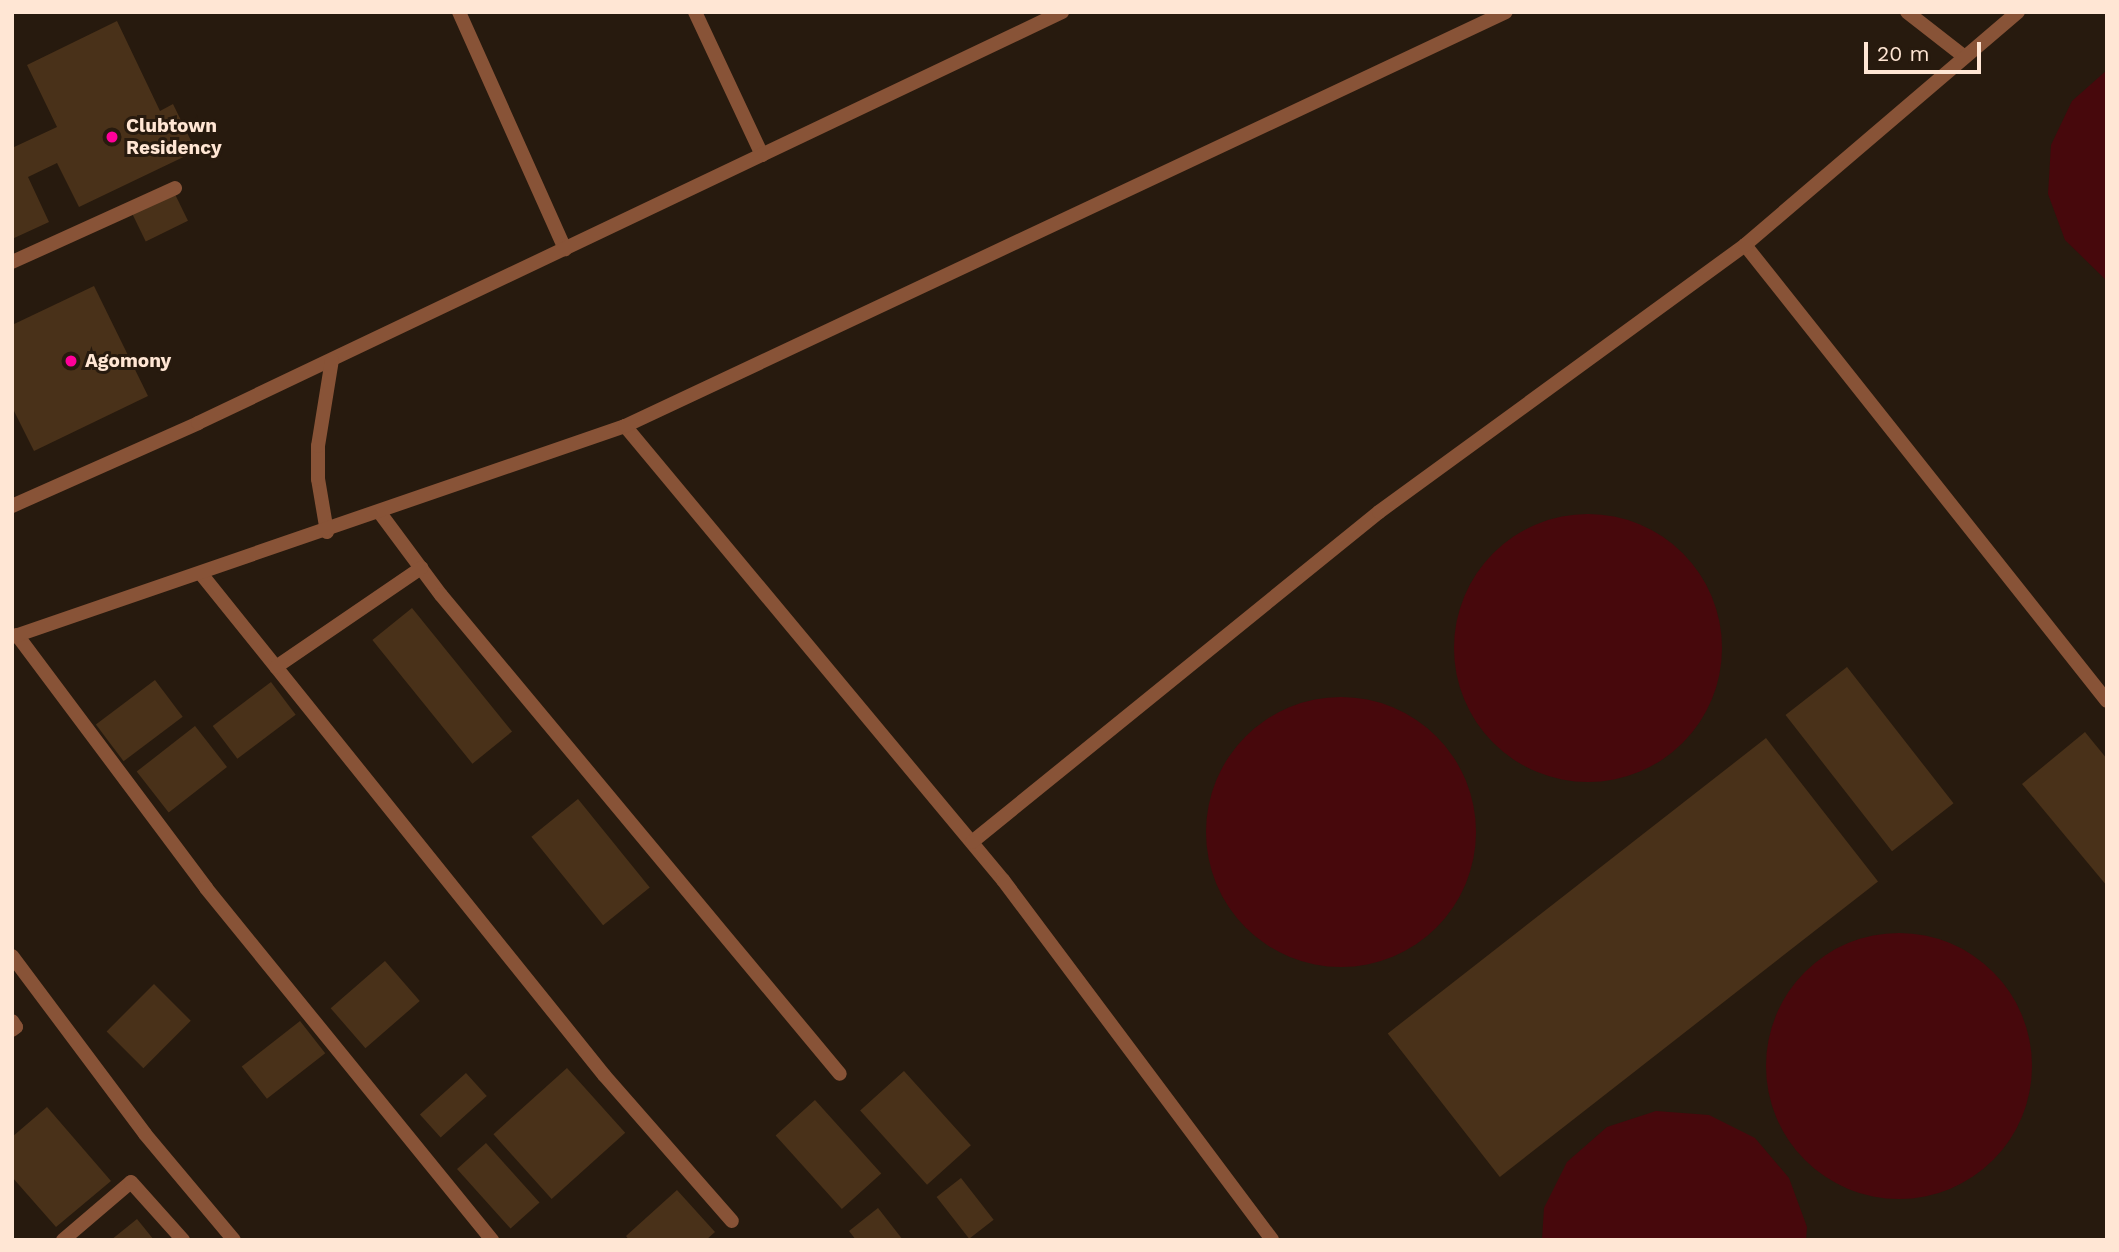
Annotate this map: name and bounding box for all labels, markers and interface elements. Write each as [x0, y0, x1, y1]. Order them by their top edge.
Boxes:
scale bar [1867, 28, 1984, 72]
text: 20 m [1877, 41, 1929, 66]
place label: Clubtown Residency [126, 115, 222, 159]
marker: Clubtown Residency [104, 129, 120, 145]
place label: Agomony [85, 350, 171, 372]
marker: Agomony [63, 353, 79, 369]

